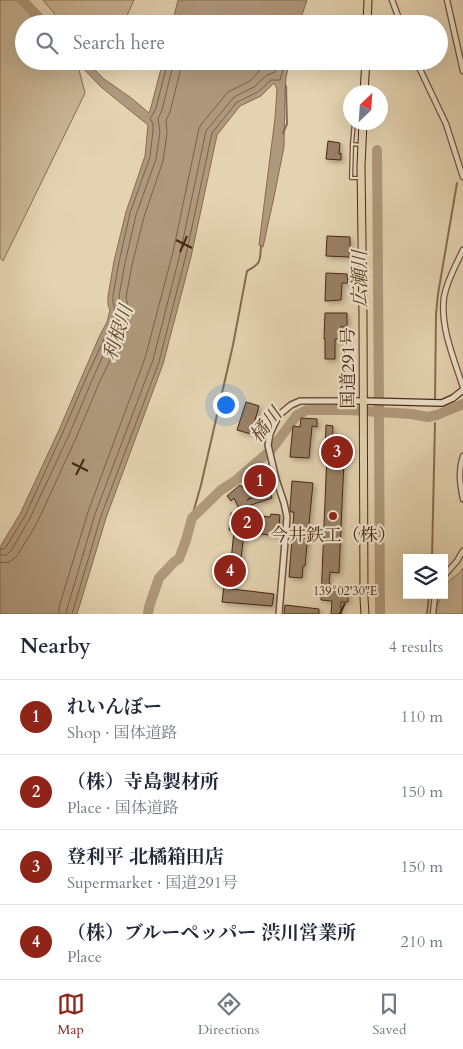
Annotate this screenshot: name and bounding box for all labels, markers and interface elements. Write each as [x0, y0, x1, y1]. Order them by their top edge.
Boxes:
search box [15, 15, 448, 70]
icon: search [33, 29, 61, 57]
text: Search here [73, 30, 165, 56]
north arrow [343, 85, 388, 130]
water label: 広瀬川 [347, 249, 373, 308]
water label: 利根川 [97, 300, 140, 364]
street label: 国道291号 [336, 327, 361, 409]
your location [213, 392, 239, 418]
water label: 橘川 [244, 401, 289, 448]
pin: 3 [321, 433, 353, 471]
pin: 1 [244, 462, 276, 500]
pin: 2 [231, 504, 263, 542]
marker: 今井鉄工（株） [327, 510, 339, 522]
place label: 今井鉄工（株） [270, 523, 396, 548]
pin: 4 [214, 552, 246, 590]
map controls [403, 554, 448, 599]
button: layers [403, 554, 448, 599]
text: 139°02'30"E [313, 583, 377, 599]
text: Nearby [20, 632, 91, 661]
text: 4 results [389, 636, 443, 658]
text: れいんぼー [67, 694, 162, 720]
text: 1 [32, 706, 40, 728]
text: 110 m [401, 706, 443, 728]
text: Shop · 国体道路 [67, 722, 178, 744]
text: （株）寺島製材所 [67, 769, 219, 795]
text: 2 [32, 781, 40, 803]
text: 150 m [401, 781, 443, 803]
text: Place · 国体道路 [67, 797, 179, 819]
text: 登利平 北橘箱田店 [67, 844, 224, 870]
text: 3 [32, 856, 40, 878]
text: 150 m [401, 856, 443, 878]
text: Supermarket · 国道291号 [67, 872, 238, 894]
text: （株）ブルーペッパー 渋川営業所 [67, 920, 356, 946]
text: 4 [32, 931, 40, 953]
text: 210 m [401, 931, 443, 953]
text: Place [67, 946, 102, 968]
tab: Map [57, 990, 85, 1039]
tab: Directions [198, 990, 259, 1039]
tab: Saved [372, 990, 406, 1039]

